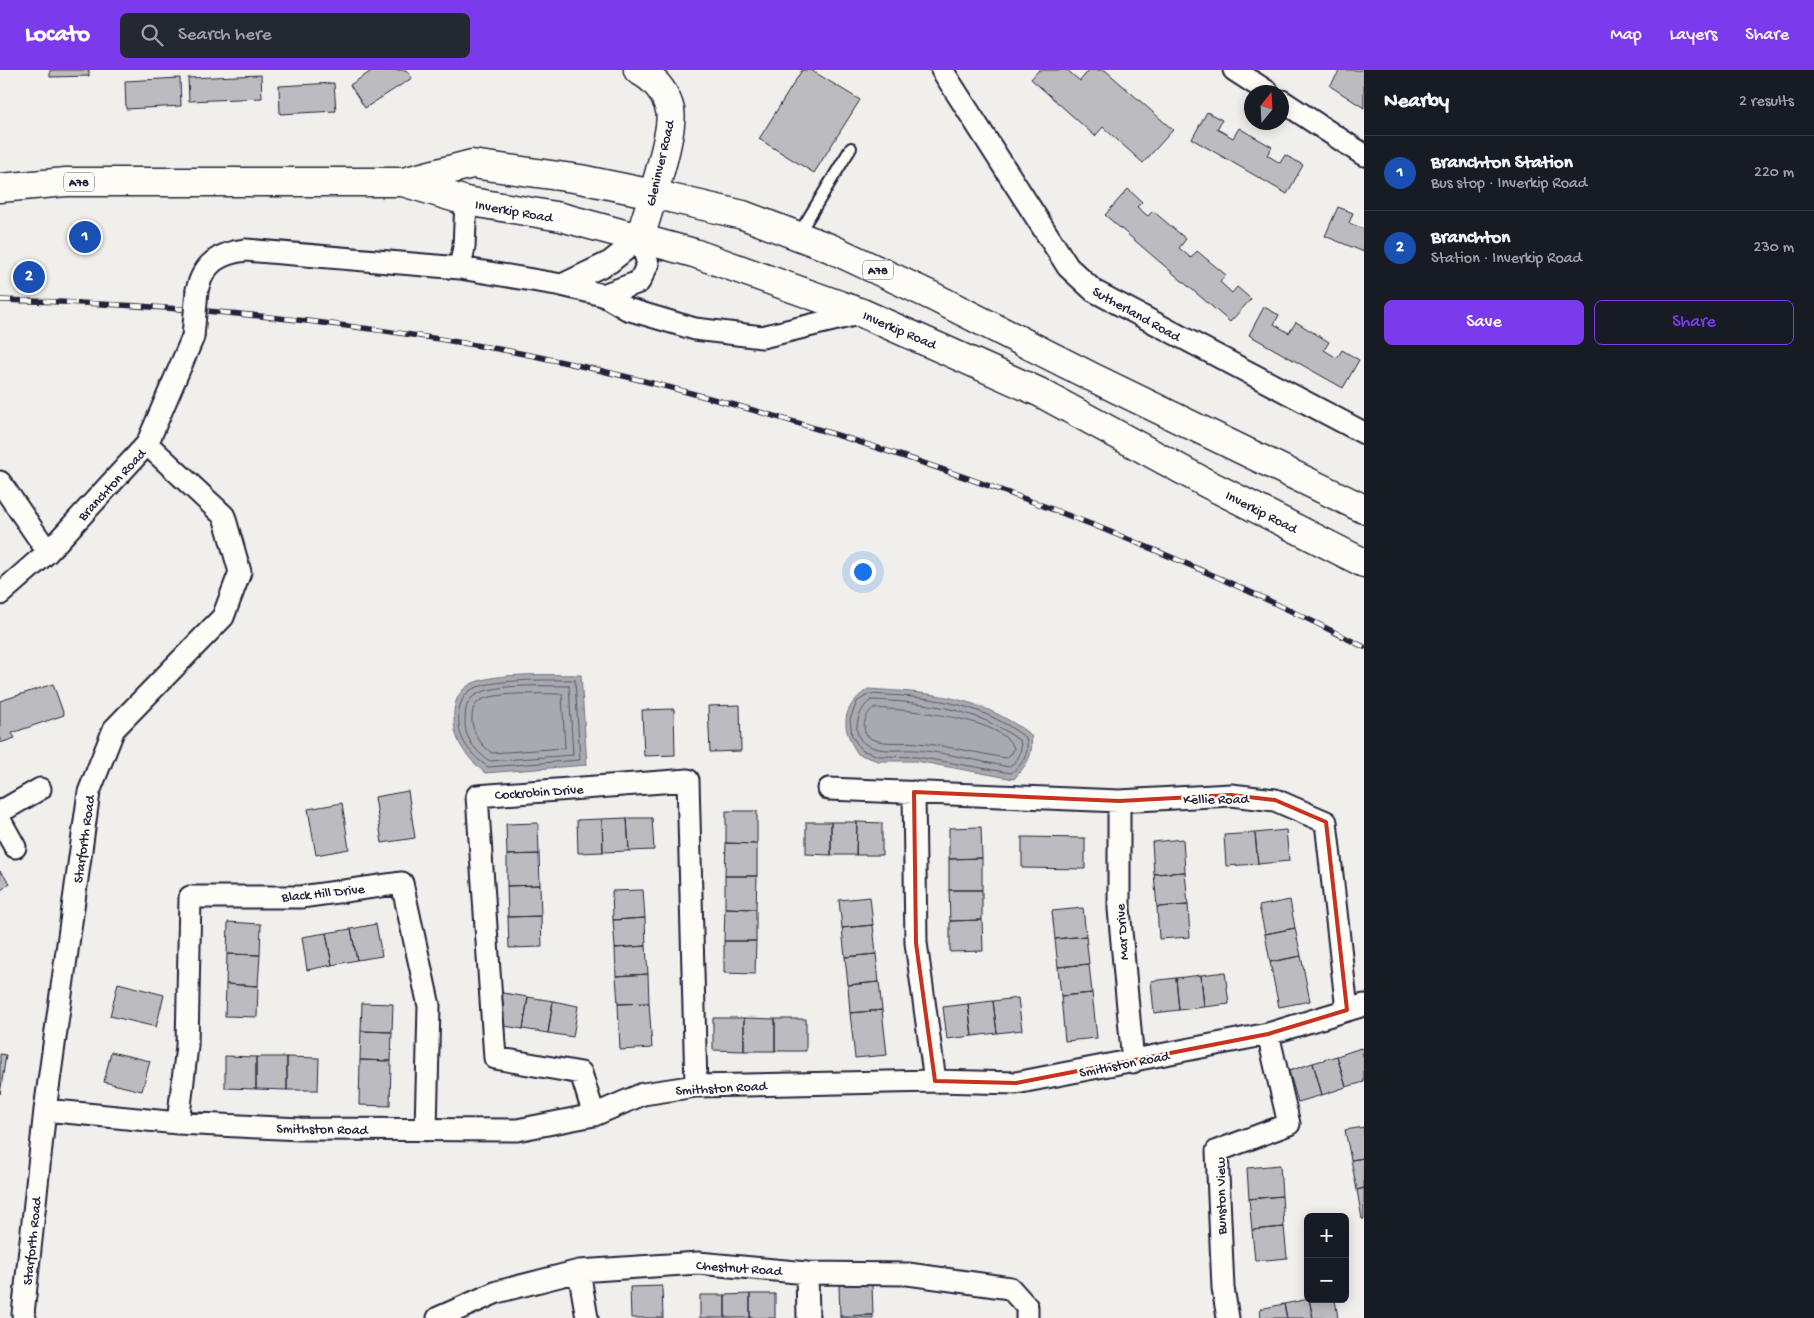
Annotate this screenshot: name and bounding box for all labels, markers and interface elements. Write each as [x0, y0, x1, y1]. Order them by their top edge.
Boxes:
search box [120, 13, 470, 58]
text: Locato [25, 21, 90, 50]
icon: search [138, 21, 166, 49]
text: Search here [178, 24, 272, 47]
text: Map [1610, 25, 1642, 46]
text: Layers [1670, 25, 1717, 46]
text: Share [1745, 25, 1789, 46]
north arrow [1244, 85, 1289, 130]
text: Nearby [1384, 90, 1449, 115]
text: 2 results [1739, 93, 1794, 112]
street label: Gleninver Road [643, 117, 680, 208]
text: Branchton Station [1431, 152, 1573, 175]
text: 1 [1397, 164, 1403, 183]
text: 220 m [1754, 164, 1794, 183]
road number: A78 [64, 172, 94, 191]
text: Bus stop · Inverkip Road [1431, 175, 1587, 194]
street label: Inverkip Road [473, 197, 555, 228]
pin: 1 [69, 218, 101, 256]
text: Branchton [1431, 227, 1510, 250]
text: 2 [1396, 239, 1404, 258]
text: 230 m [1754, 239, 1794, 258]
text: Station · Inverkip Road [1431, 250, 1582, 269]
pin: 2 [13, 258, 45, 296]
road number: A78 [863, 260, 893, 280]
street label: Sutherland Road [1089, 284, 1184, 347]
button: Save [1384, 300, 1584, 345]
button: Share [1594, 300, 1794, 345]
street label: Inverkip Road [860, 308, 940, 355]
street label: Branchton Road [74, 445, 152, 526]
street label: Inverkip Road [1222, 488, 1301, 539]
your location [850, 559, 876, 585]
street label: Cockrobin Drive [494, 782, 585, 805]
street label: Kellie Road [1183, 792, 1250, 809]
street label: Starforth Road [71, 793, 100, 884]
street label: Black Hill Drive [280, 882, 366, 907]
street label: Mar Drive [1113, 902, 1134, 960]
street label: Smithston Road [1078, 1048, 1173, 1083]
street label: Smithston Road [675, 1079, 769, 1100]
street label: Smithston Road [276, 1121, 370, 1140]
street label: Bunston View [1213, 1157, 1232, 1236]
street label: Starforth Road [20, 1195, 47, 1286]
map controls [1304, 1213, 1349, 1303]
button: + [1304, 1213, 1349, 1258]
street label: Chestnut Road [695, 1258, 784, 1281]
button: − [1304, 1258, 1349, 1303]

